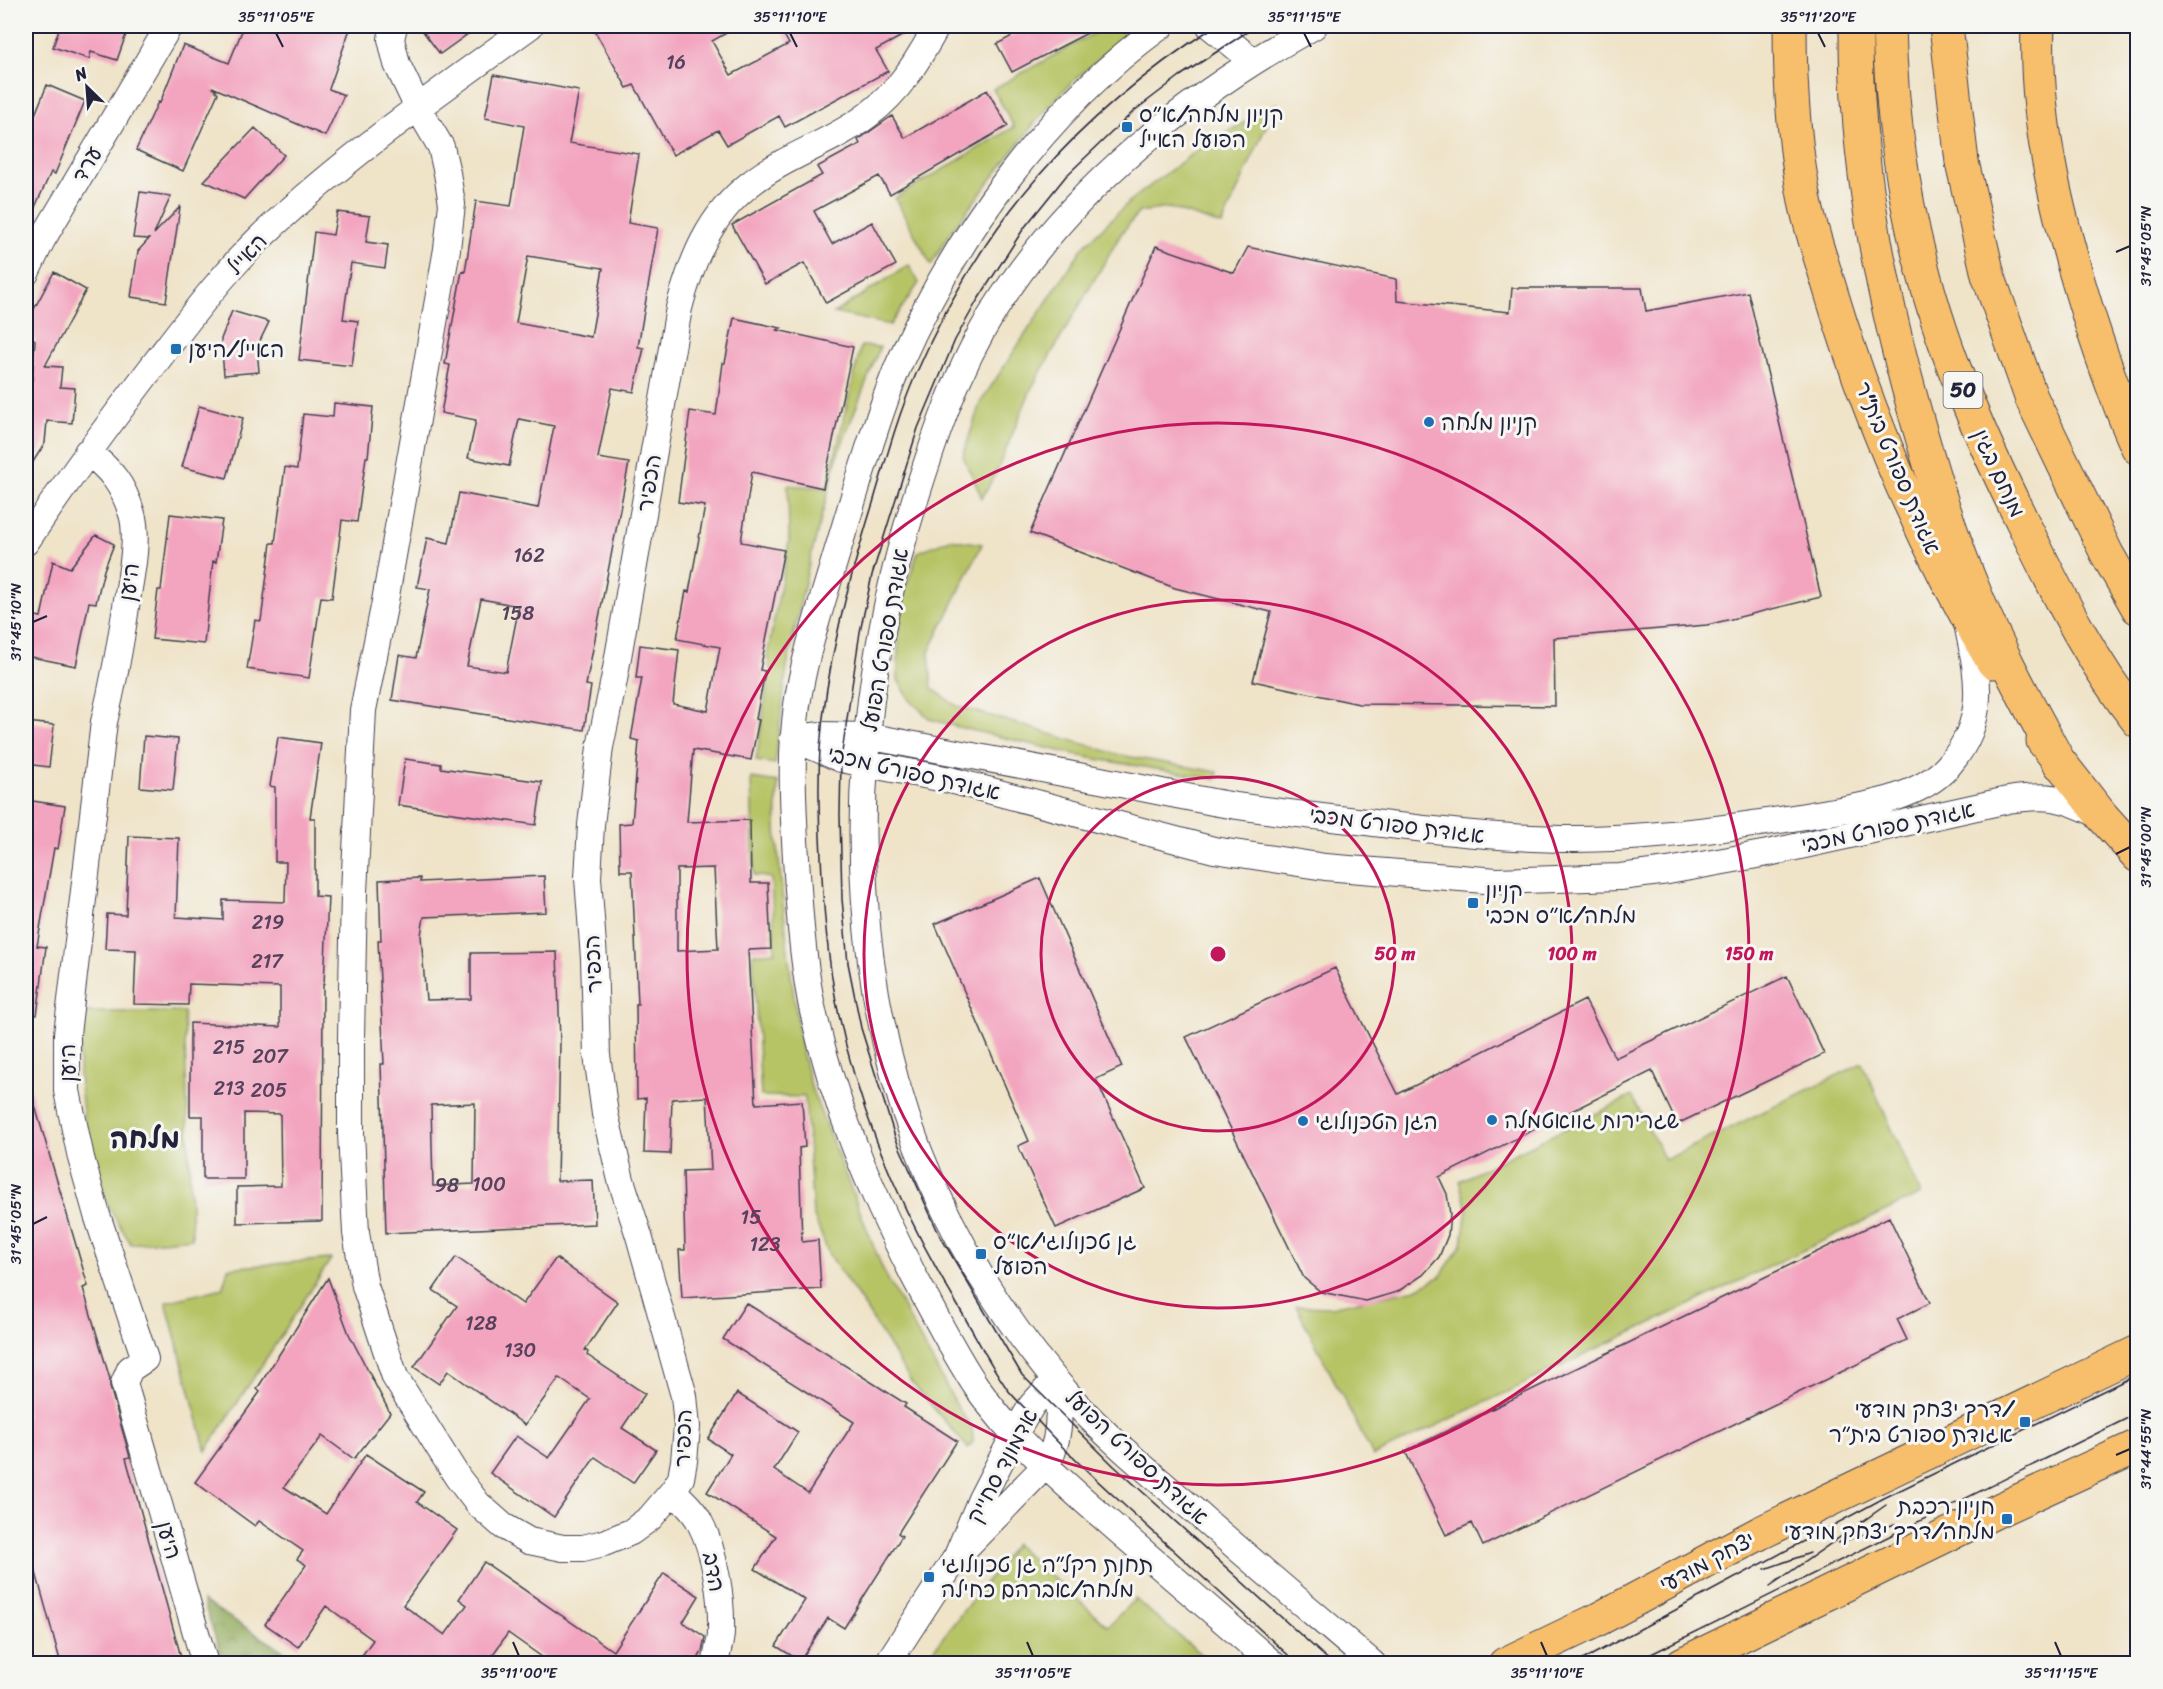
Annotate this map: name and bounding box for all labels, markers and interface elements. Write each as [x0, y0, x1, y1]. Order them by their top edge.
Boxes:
text: 35°11'05"E [238, 4, 315, 30]
text: 35°11'10"E [754, 4, 828, 30]
text: 35°11'15"E [1268, 4, 1342, 30]
text: 35°11'20"E [1781, 4, 1857, 30]
house number: 16 [666, 45, 686, 80]
north arrow [57, 57, 117, 117]
text: N [69, 58, 93, 90]
place label: קניון מלחה/א״ס הפועל האייל [1139, 95, 1284, 159]
marker: קניון מלחה/א״ס הפועל האייל [1120, 120, 1134, 134]
street label: ערד [61, 138, 113, 190]
text: 31°45'05"N [2133, 205, 2159, 286]
street label: האייל [217, 224, 277, 284]
place label: האייל/היען [188, 330, 284, 369]
marker: האייל/היען [169, 342, 183, 356]
road number: 50 [1944, 372, 1982, 408]
street label: אגודת ספורט בית"ר [1844, 375, 1952, 561]
place label: קניון מלחה [1441, 403, 1537, 442]
marker: קניון מלחה [1422, 415, 1436, 429]
street label: מנחם בגין [1961, 422, 2037, 524]
street label: הכפיר [625, 451, 673, 515]
house number: 162 [513, 538, 545, 573]
street label: אגודת ספורט הפועל [850, 545, 920, 735]
street label: היען [107, 560, 151, 604]
text: 31°45'10"N [3, 583, 29, 661]
house number: 158 [502, 596, 534, 631]
street label: אגודת ספורט מכבי [824, 734, 1004, 812]
street label: אגודת ספורט מכבי [1798, 790, 1978, 864]
street label: אגודת ספורט מכבי [1307, 795, 1487, 855]
text: 31°45'00"N [2133, 806, 2159, 887]
place label: קניון מלחה/א״ס מכבי [1485, 871, 1637, 935]
marker: קניון מלחה/א״ס מכבי [1466, 896, 1480, 910]
house number: 219 [252, 905, 284, 940]
street label: הכפיר [572, 934, 614, 994]
text: 50 m [1375, 938, 1416, 970]
text: 100 m [1548, 938, 1597, 970]
text: 150 m [1725, 938, 1773, 970]
house number: 217 [251, 944, 284, 979]
centre of rings [1208, 944, 1228, 964]
house number: 215 [213, 1030, 245, 1065]
house number: 207 [252, 1039, 289, 1074]
street label: היען [48, 1044, 87, 1082]
house number: 213 [213, 1071, 245, 1106]
house number: 205 [251, 1073, 287, 1108]
place label: שגרירות גוואטמלה [1504, 1101, 1680, 1140]
place label: הגן הטכנולוגי [1315, 1102, 1438, 1141]
marker: שגרירות גוואטמלה [1485, 1113, 1499, 1127]
district label: מלחה [110, 1114, 180, 1163]
marker: הגן הטכנולוגי [1296, 1114, 1310, 1128]
house number: 100 [472, 1167, 506, 1202]
house number: 98 [435, 1168, 459, 1203]
text: 31°45'05"N [3, 1183, 29, 1264]
house number: 15 [741, 1200, 761, 1235]
place label: גן טכנולוגי/א״ס הפועל [993, 1222, 1136, 1286]
house number: 123 [749, 1227, 781, 1262]
marker: גן טכנולוגי/א״ס הפועל [974, 1247, 988, 1261]
house number: 128 [465, 1306, 497, 1341]
house number: 130 [504, 1333, 536, 1368]
street label: אגודת ספורט הפועל [1056, 1379, 1218, 1535]
place label: דרך יצחק מודעי/ אגודת ספורט בית״ר [1829, 1390, 2016, 1454]
street label: אדמונד סחייק [955, 1401, 1049, 1531]
street label: הכפיר [662, 1408, 704, 1468]
text: 31°44'55"N [2133, 1408, 2159, 1489]
marker: דרך יצחק מודעי/ אגודת ספורט בית״ר [2018, 1415, 2032, 1429]
place label: חניון רכבת מלחה/דרך יצחק מודעי [1784, 1487, 1995, 1551]
marker: חניון רכבת מלחה/דרך יצחק מודעי [2000, 1512, 2014, 1526]
street label: היען [145, 1516, 193, 1564]
street label: יצחק מודעי [1652, 1520, 1762, 1604]
place label: תחנת רקל״ה גן טכנולוגי מלחה/אברהם כחילה [941, 1545, 1153, 1609]
street label: הדב [691, 1549, 737, 1595]
marker: תחנת רקל״ה גן טכנולוגי מלחה/אברהם כחילה [922, 1570, 936, 1584]
text: 35°11'00"E [481, 1660, 559, 1686]
text: 35°11'05"E [995, 1660, 1072, 1686]
text: 35°11'10"E [1511, 1660, 1585, 1686]
text: 35°11'15"E [2025, 1660, 2099, 1686]

